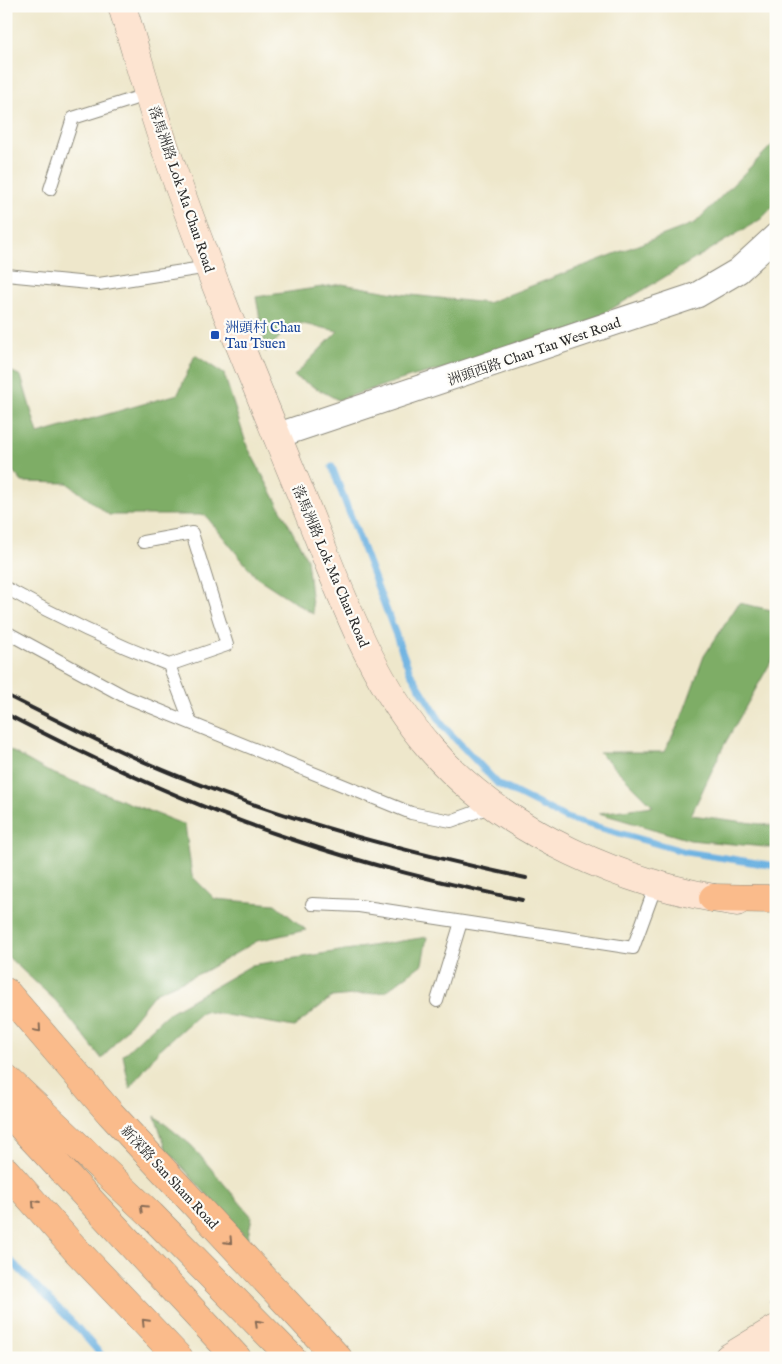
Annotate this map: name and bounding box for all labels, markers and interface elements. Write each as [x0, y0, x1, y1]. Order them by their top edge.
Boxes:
street label: 落馬洲路 Lok Ma Chau Road [144, 104, 218, 275]
street label: 洲頭西路 Chau Tau West Road [445, 314, 624, 390]
place label: 洲頭村 Chau Tau Tsuen [225, 319, 301, 353]
marker: 洲頭村 Chau Tau Tsuen [209, 329, 221, 341]
street label: 落馬洲路 Lok Ma Chau Road [288, 482, 373, 651]
one-way arrow [32, 1023, 41, 1032]
street label: 新深路 San Sham Road [117, 1122, 222, 1234]
one-way arrow [32, 1200, 41, 1209]
one-way arrow [140, 1205, 149, 1214]
one-way arrow [223, 1235, 232, 1244]
one-way arrow [142, 1319, 151, 1328]
one-way arrow [255, 1320, 264, 1329]

